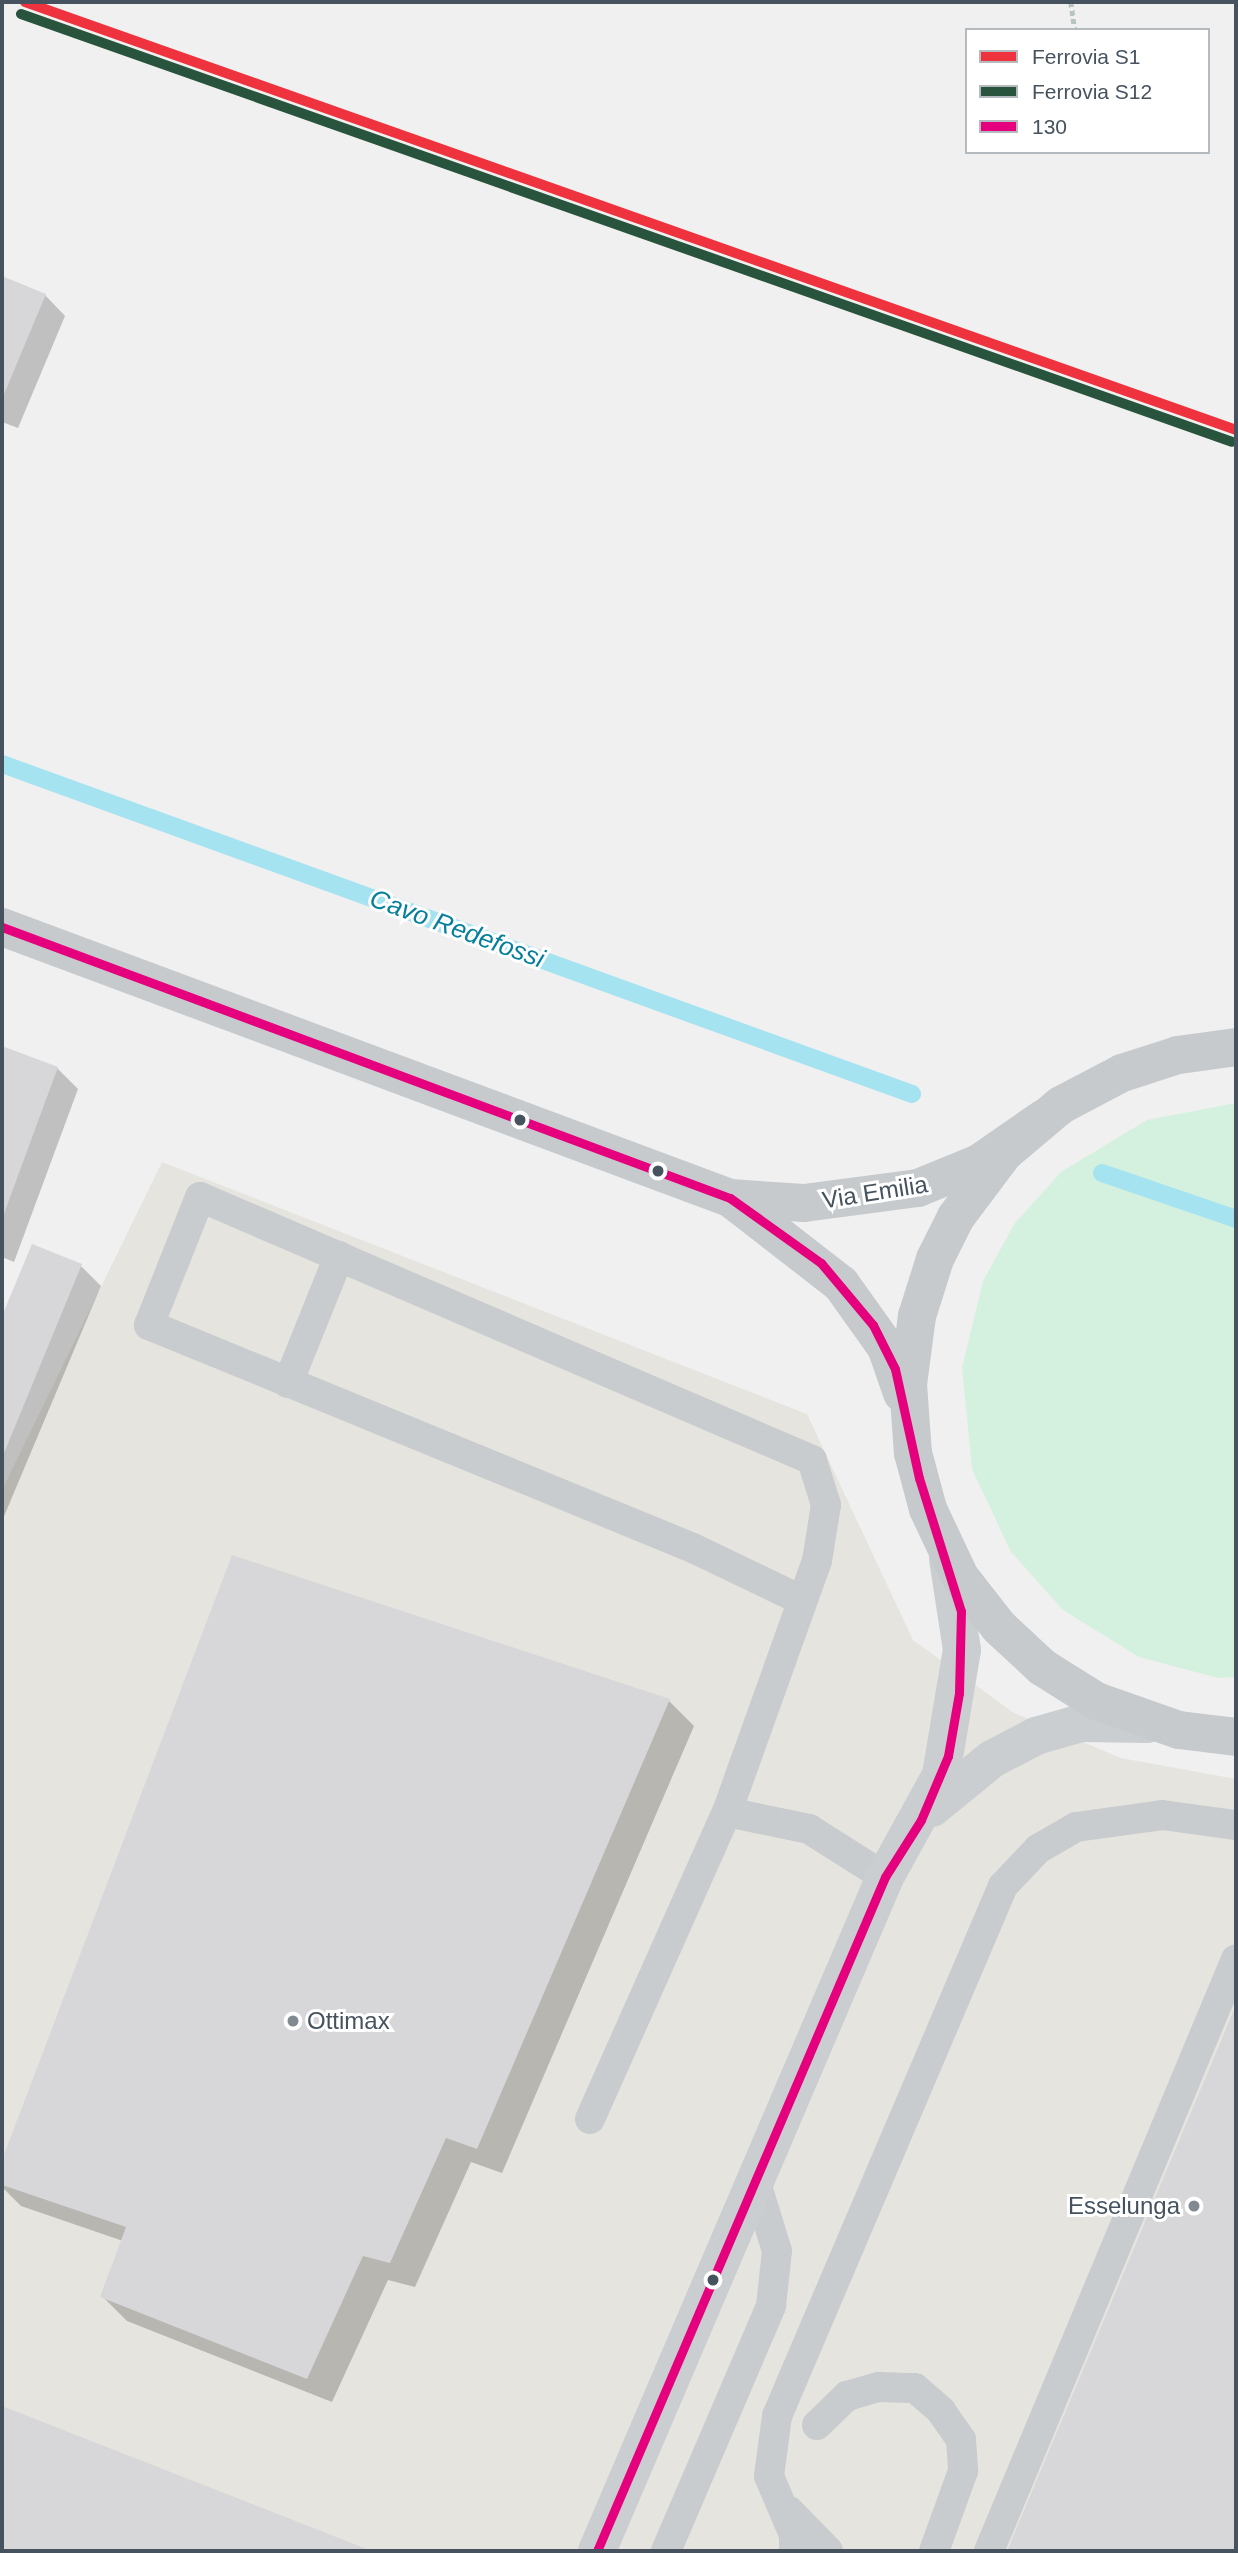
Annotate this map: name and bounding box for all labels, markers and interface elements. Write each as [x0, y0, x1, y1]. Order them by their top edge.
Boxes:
legend [965, 28, 1210, 154]
text: Ferrovia S1 [1032, 45, 1141, 68]
text: Ferrovia S12 [1032, 80, 1152, 103]
text: 130 [1032, 115, 1067, 138]
water label: Cavo Redefossi [365, 883, 549, 975]
unlabelled marker [513, 1113, 527, 1127]
unlabelled marker [651, 1164, 665, 1178]
street label: Via Emilia [820, 1169, 930, 1215]
place label: Ottimax [307, 2007, 390, 2035]
marker: Ottimax [285, 2013, 301, 2029]
place label: Esselunga [1068, 2192, 1180, 2220]
marker: Esselunga [1186, 2198, 1202, 2214]
unlabelled marker [706, 2273, 720, 2287]

